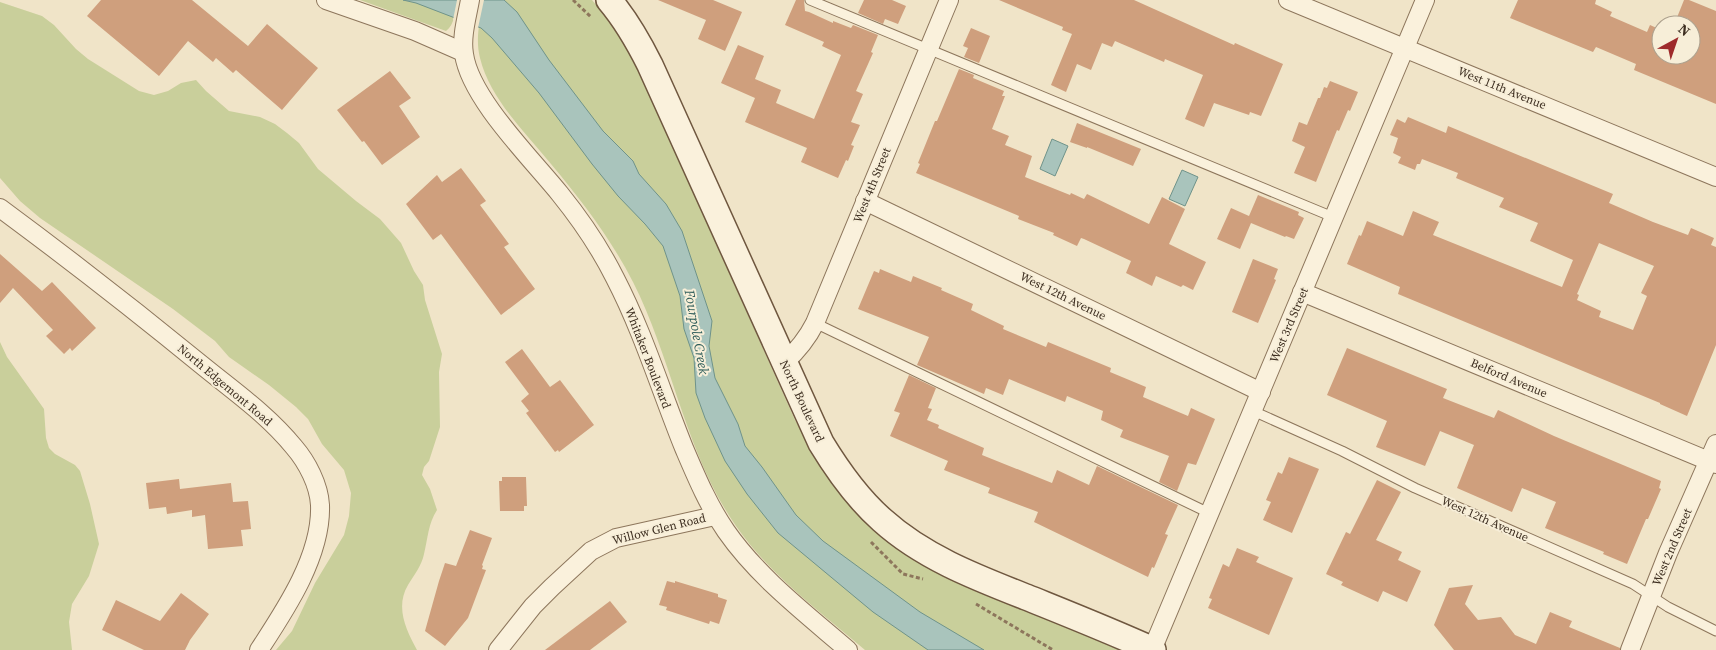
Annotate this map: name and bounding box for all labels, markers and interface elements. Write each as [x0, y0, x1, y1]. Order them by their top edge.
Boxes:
north arrow [1651, 15, 1701, 65]
text: N [1674, 19, 1695, 41]
street label: West 11th Avenue [1455, 63, 1549, 113]
street label: West 4th Street [850, 145, 894, 225]
street label: West 12th Avenue [1017, 268, 1109, 324]
street label: West 3rd Street [1266, 285, 1312, 365]
water label: Fourpole Creek [680, 287, 714, 376]
street label: Whitaker Boulevard [621, 305, 675, 411]
street label: North Edgemont Road [174, 341, 276, 430]
street label: Belford Avenue [1468, 355, 1550, 401]
street label: North Boulevard [776, 357, 828, 445]
street label: West 12th Avenue [1439, 493, 1531, 545]
street label: West 2nd Street [1648, 506, 1696, 588]
street label: Willow Glen Road [611, 510, 708, 548]

